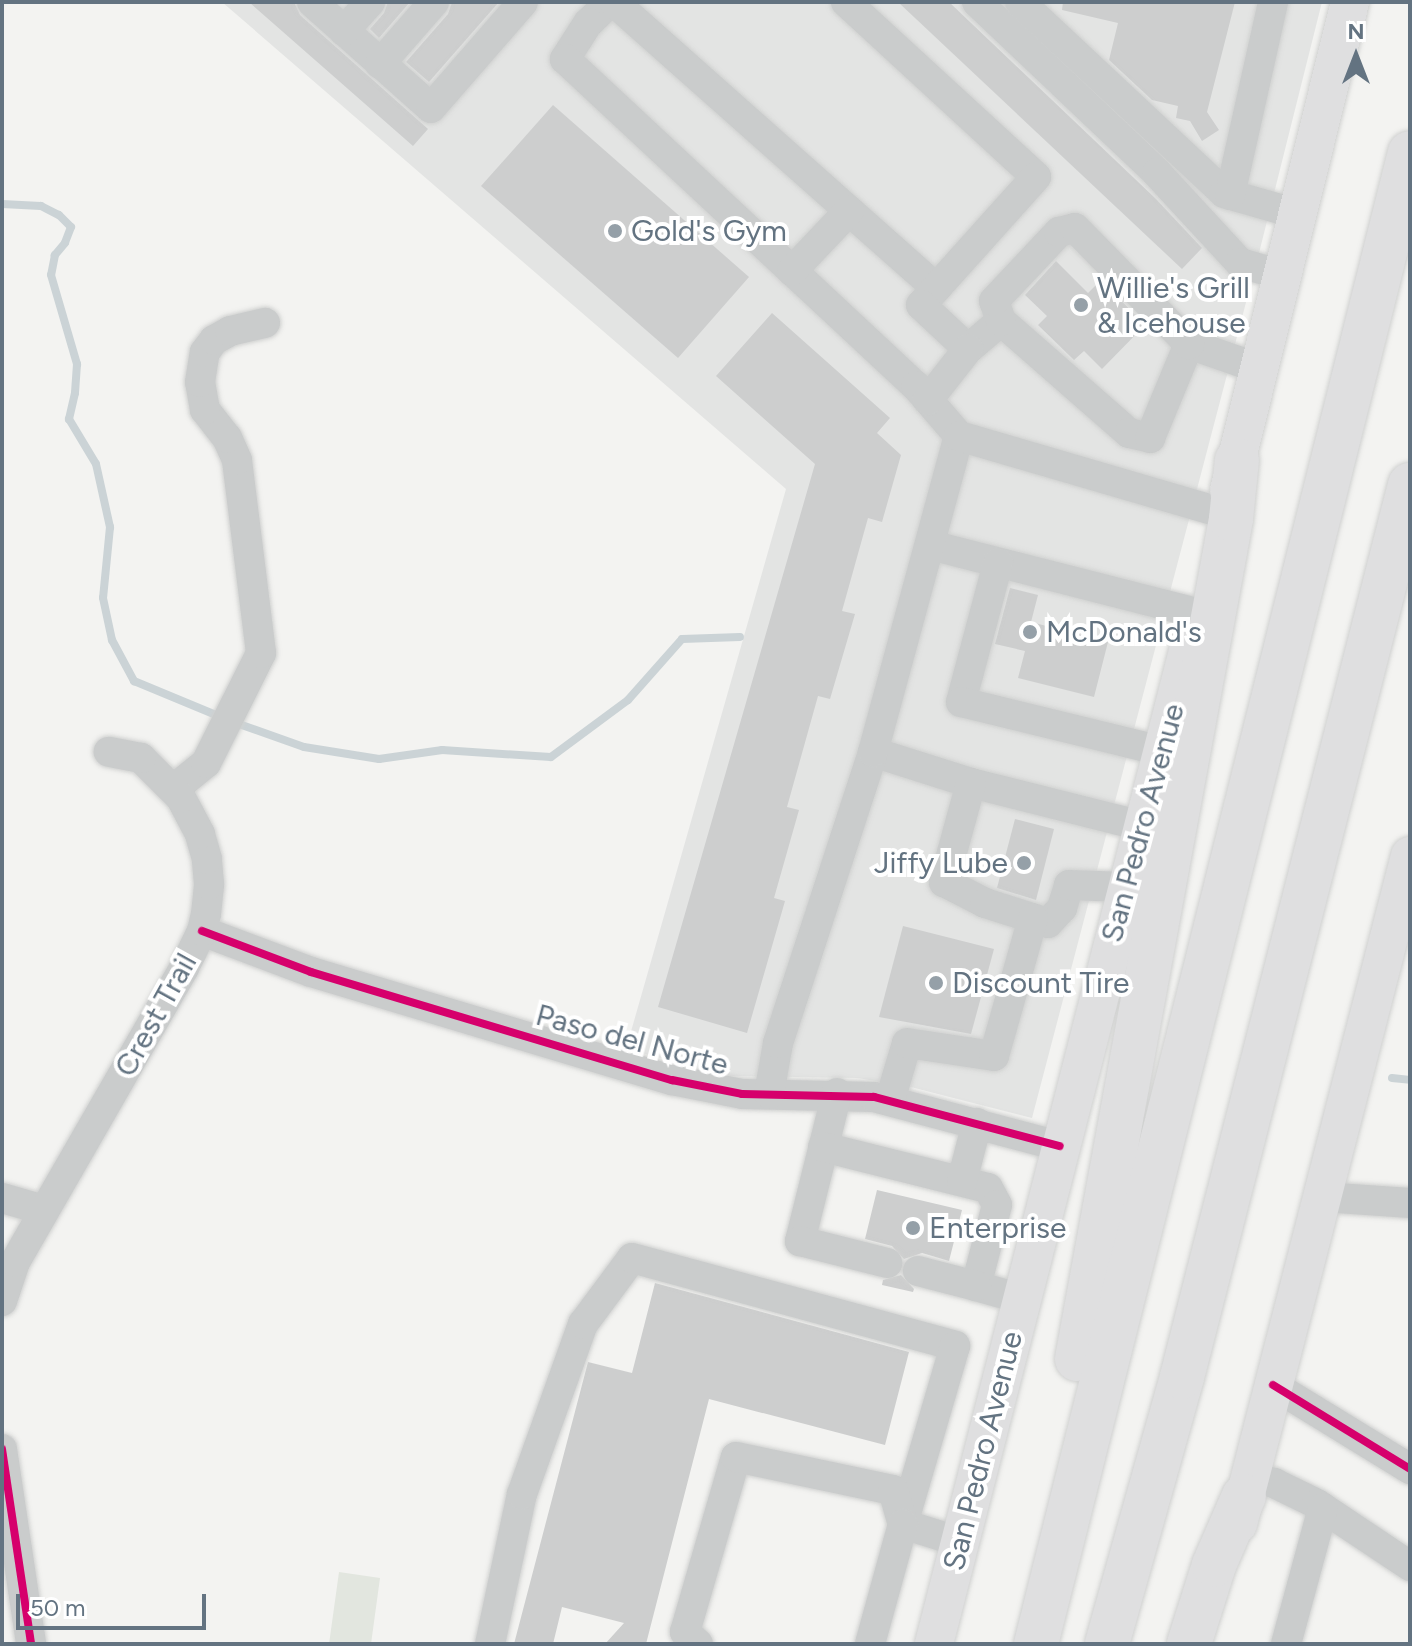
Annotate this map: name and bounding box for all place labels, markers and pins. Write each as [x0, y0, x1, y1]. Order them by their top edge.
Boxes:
place label: Gold's Gym [631, 213, 787, 249]
marker: Gold's Gym [606, 222, 624, 240]
place label: Willie's Grill & Icehouse [1097, 270, 1250, 340]
marker: Willie's Grill & Icehouse [1072, 296, 1090, 314]
place label: McDonald's [1046, 614, 1202, 650]
marker: McDonald's [1021, 623, 1039, 641]
place label: Jiffy Lube [874, 845, 1008, 881]
marker: Jiffy Lube [1015, 854, 1033, 872]
place label: Discount Tire [952, 965, 1129, 1001]
marker: Discount Tire [927, 974, 945, 992]
place label: Enterprise [929, 1210, 1066, 1246]
marker: Enterprise [904, 1219, 922, 1237]

